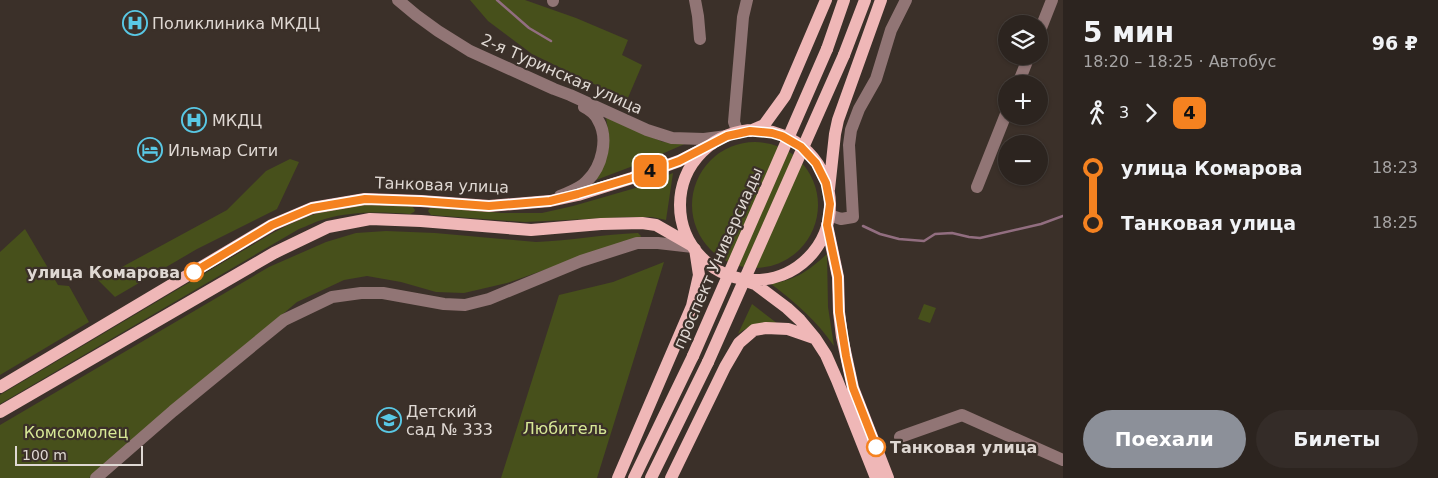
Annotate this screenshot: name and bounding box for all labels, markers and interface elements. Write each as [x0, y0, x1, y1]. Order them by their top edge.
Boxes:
hospital icon: Поликлиника МКДЦ [122, 10, 148, 36]
place label: Поликлиника МКДЦ [152, 14, 320, 33]
map controls [998, 15, 1048, 185]
button: layers [998, 15, 1048, 65]
text: 5 мин [1083, 16, 1174, 49]
street label: 2-я Туринская улица [478, 30, 646, 118]
text: 96 ₽ [1372, 32, 1418, 54]
text: 18:20 – 18:25 · Автобус [1083, 52, 1276, 71]
button: + [998, 75, 1048, 125]
icon: walk [1083, 99, 1111, 127]
icon: forward [1137, 99, 1165, 127]
text: 4 [1183, 102, 1196, 123]
text: 3 [1119, 103, 1129, 122]
hospital icon: МКДЦ [181, 107, 207, 133]
place label: МКДЦ [212, 111, 262, 130]
button: − [998, 135, 1048, 185]
hotel icon: Ильмар Сити [137, 137, 163, 163]
place label: Ильмар Сити [168, 141, 278, 160]
line badge: 4 [634, 155, 666, 187]
text: улица Комарова [1121, 157, 1303, 179]
text: 18:23 [1372, 158, 1418, 177]
text: 4 [644, 160, 656, 181]
street label: проспект Универсиады [669, 164, 767, 352]
street label: Танковая улица [374, 173, 509, 197]
text: Танковая улица [1121, 212, 1296, 234]
text: 18:25 [1372, 213, 1418, 232]
marker: улица Комарова [184, 262, 204, 282]
place label: улица Комарова [27, 263, 180, 282]
place label: Детский сад № 333 [406, 402, 493, 439]
school or university icon: Детский сад № 333 [376, 407, 402, 433]
button: Поехали [1083, 410, 1246, 468]
button: Билеты [1256, 410, 1418, 468]
park label: Любитель [523, 419, 607, 438]
park label: Комсомолец [24, 423, 128, 442]
marker: Танковая улица [866, 437, 886, 457]
place label: Танковая улица [890, 438, 1037, 457]
scale bar [15, 443, 142, 466]
text: 100 m [22, 447, 67, 463]

